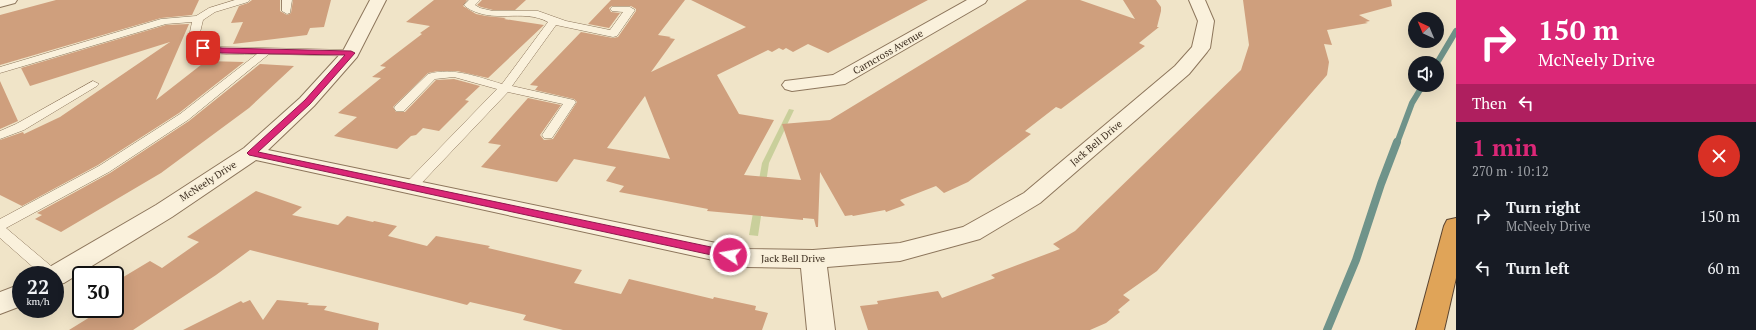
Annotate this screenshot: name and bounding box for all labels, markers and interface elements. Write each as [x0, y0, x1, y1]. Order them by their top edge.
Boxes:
text: 150 m [1538, 11, 1619, 48]
north arrow [1408, 12, 1444, 48]
map controls [1408, 12, 1444, 92]
icon: right [1472, 16, 1524, 68]
street label: Carncross Avenue [851, 27, 925, 77]
pin [186, 31, 220, 65]
icon: arrive [192, 37, 214, 59]
text: McNeely Drive [1538, 47, 1655, 71]
button: sound [1408, 56, 1444, 92]
icon: left [1515, 92, 1537, 114]
text: Then [1472, 93, 1507, 113]
street label: Jack Bell Drive [1067, 117, 1125, 169]
text: 1 min [1472, 131, 1538, 163]
button: close [1698, 135, 1740, 177]
street label: McNeely Drive [177, 158, 239, 204]
text: 270 m · 10:12 [1472, 162, 1549, 180]
text: Turn right [1506, 197, 1581, 217]
icon: right [1472, 205, 1494, 227]
text: 150 m [1699, 206, 1740, 226]
text: McNeely Drive [1506, 217, 1591, 235]
position arrow [709, 234, 751, 276]
street label: Jack Bell Drive [761, 252, 825, 265]
icon: left [1472, 257, 1494, 279]
text: Turn left [1506, 258, 1570, 278]
text: 60 m [1707, 258, 1740, 278]
speed limit sign: 30 [72, 266, 124, 318]
text: 22 [27, 273, 49, 300]
text: km/h [26, 295, 50, 308]

